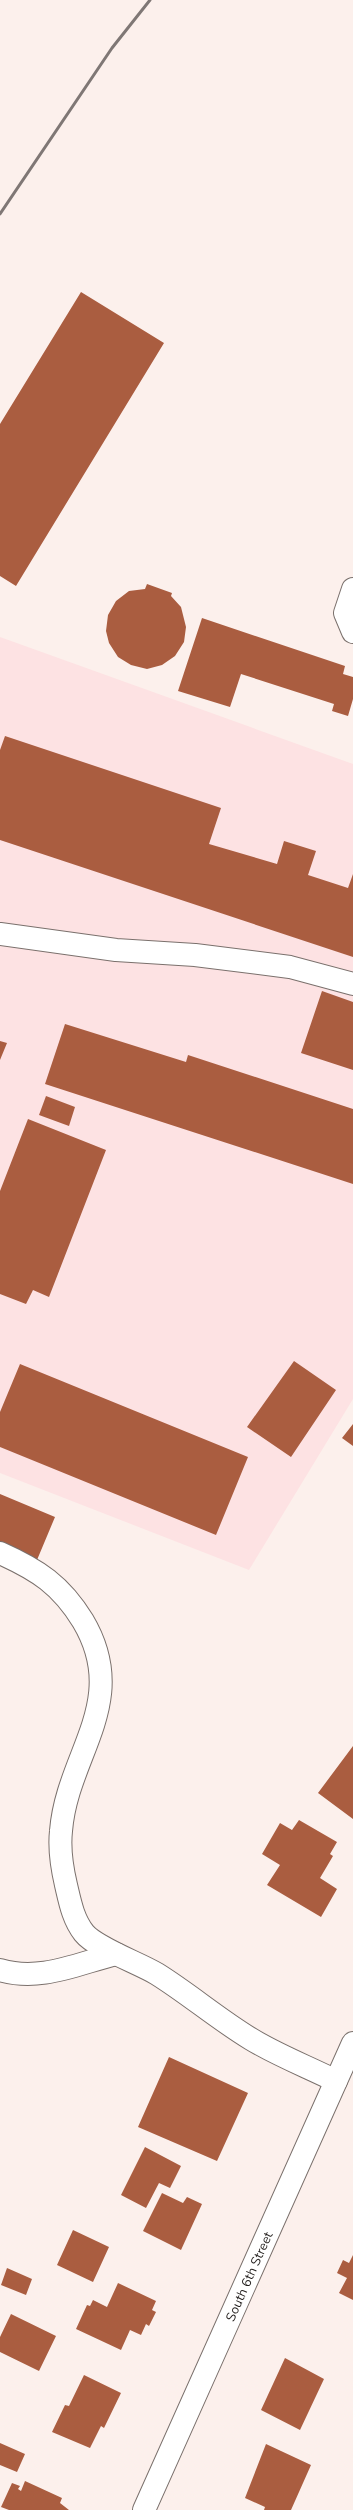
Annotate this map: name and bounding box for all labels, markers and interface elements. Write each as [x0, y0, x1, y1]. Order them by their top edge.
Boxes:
street label: South 6th Street [222, 2229, 278, 2324]

